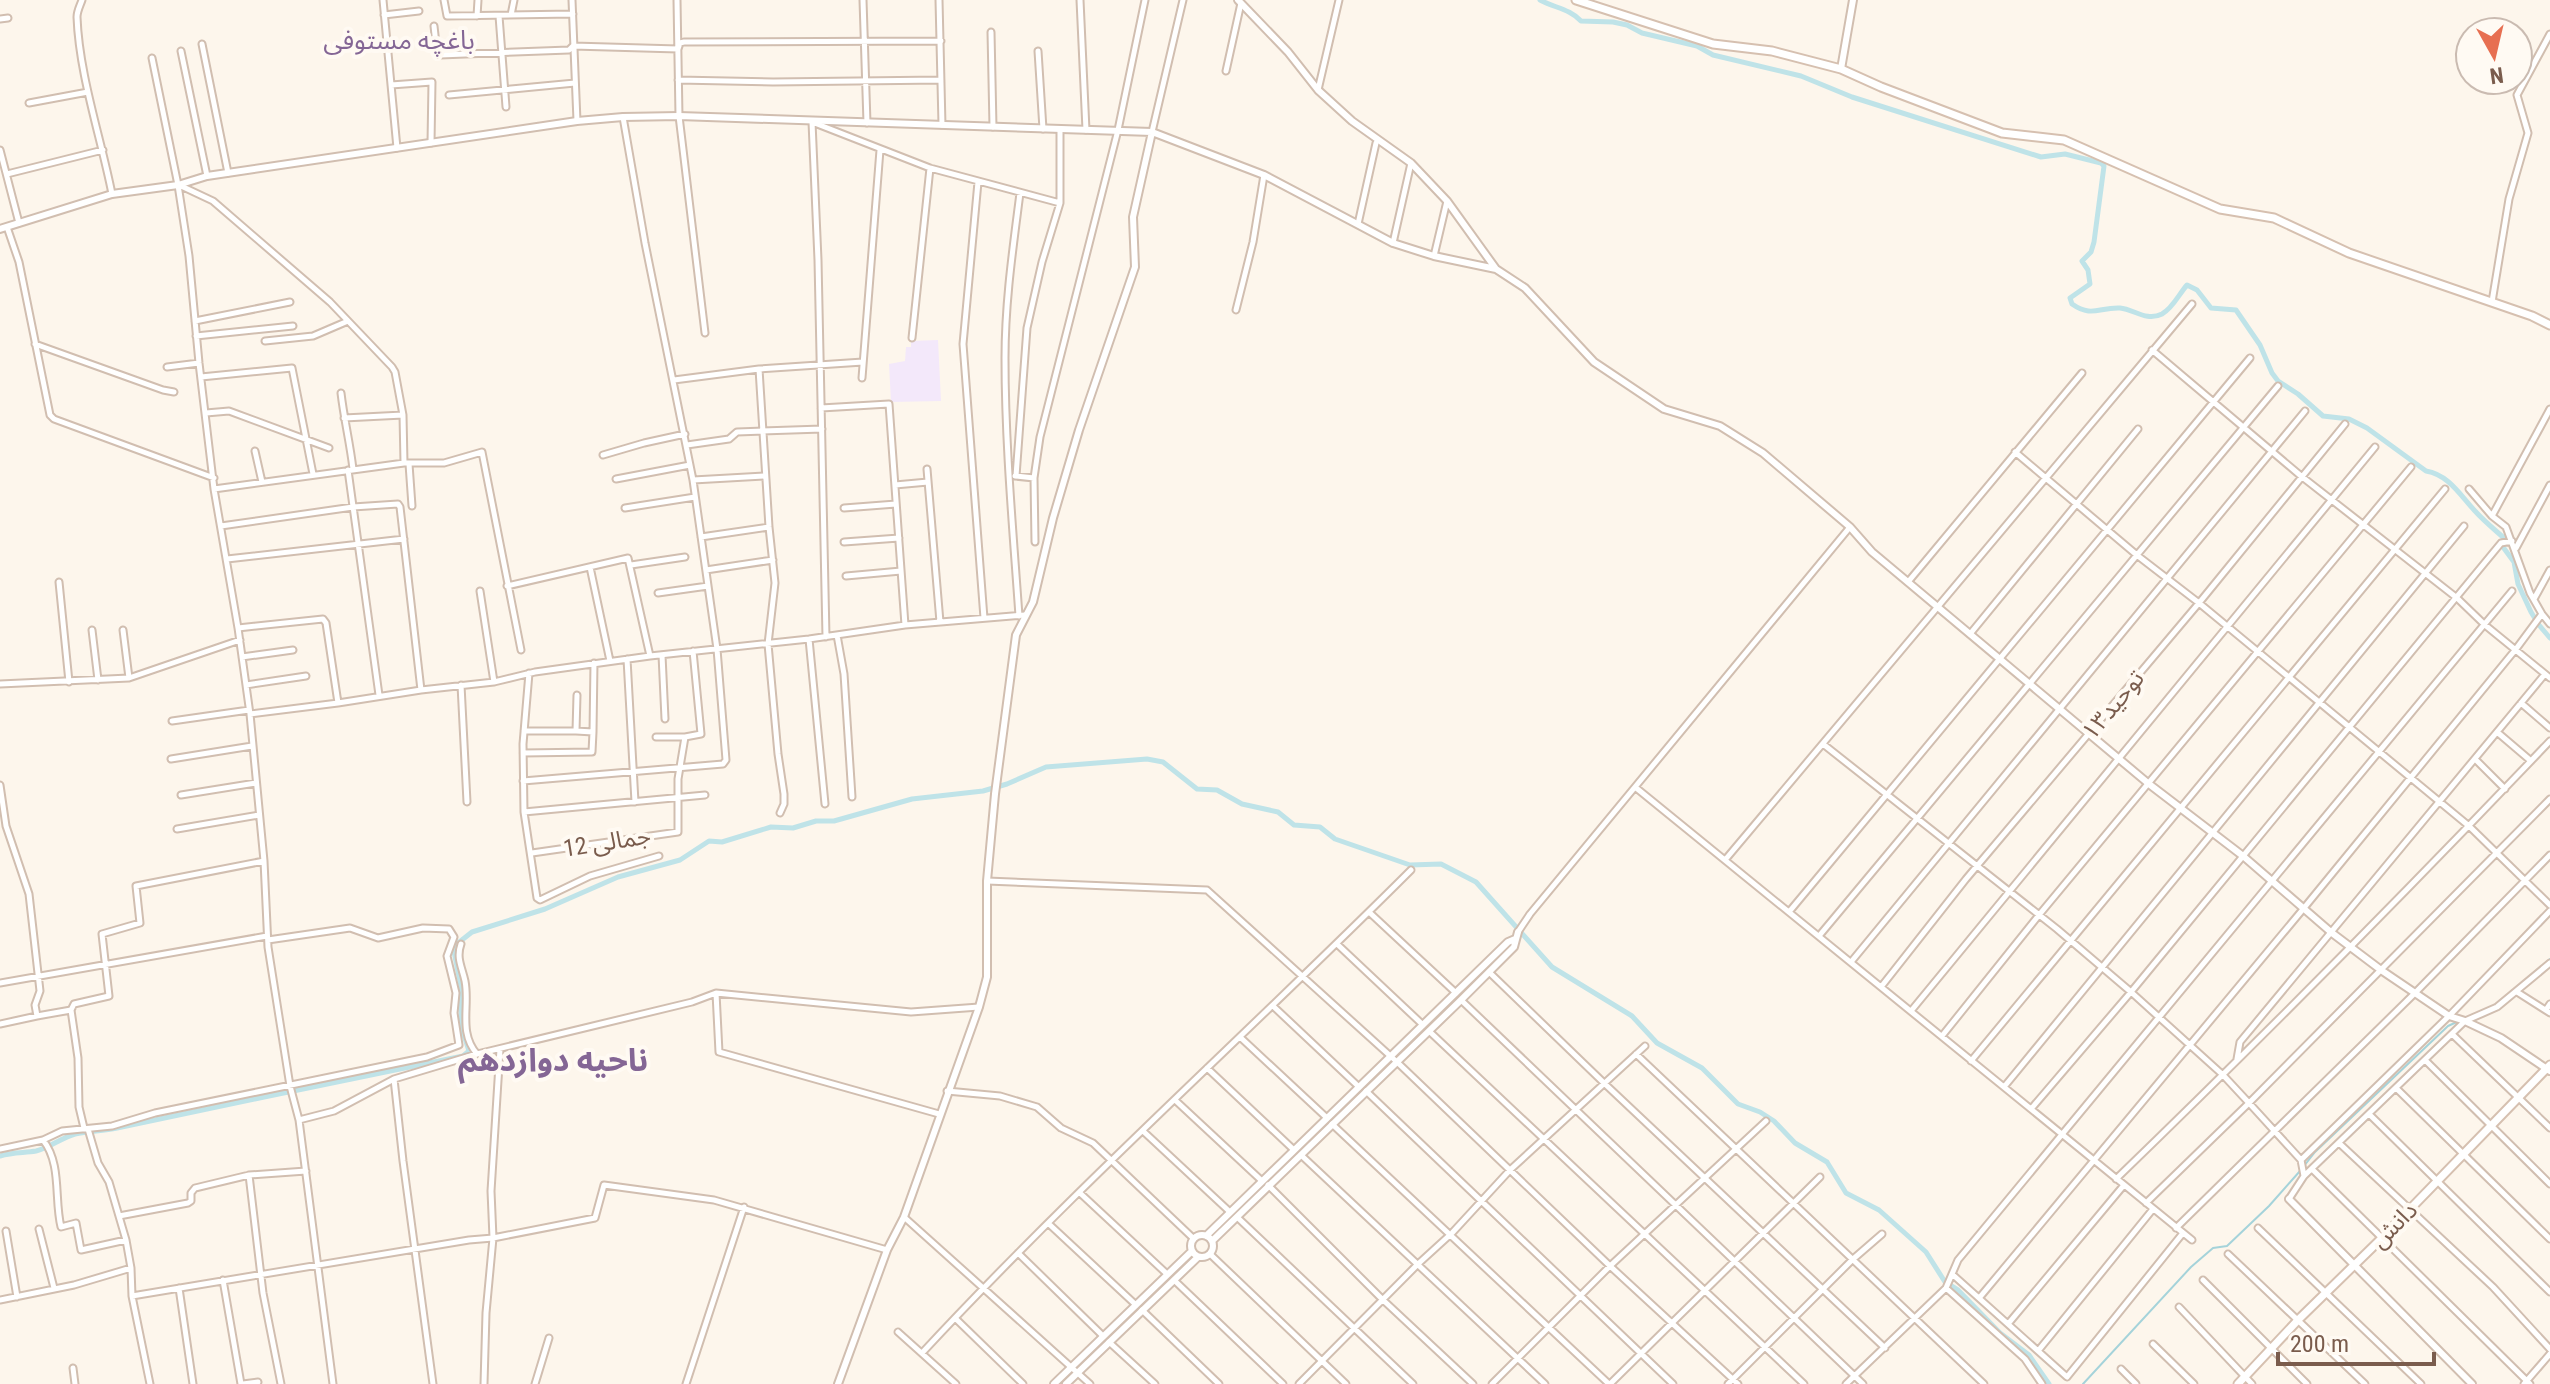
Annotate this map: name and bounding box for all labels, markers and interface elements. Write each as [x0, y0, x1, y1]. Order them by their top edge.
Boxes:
north arrow [2454, 16, 2534, 96]
district label: باغچه مستوفی [323, 25, 475, 57]
text: N [2488, 62, 2505, 89]
street label: توحید۱۳ [2076, 665, 2150, 745]
street label: جمالی 12 [561, 821, 653, 863]
district label: ناحیه دوازدهم [458, 1041, 648, 1084]
street label: دانش [2365, 1196, 2423, 1254]
scale bar [2278, 1316, 2434, 1366]
text: 200 m [2290, 1330, 2349, 1358]

